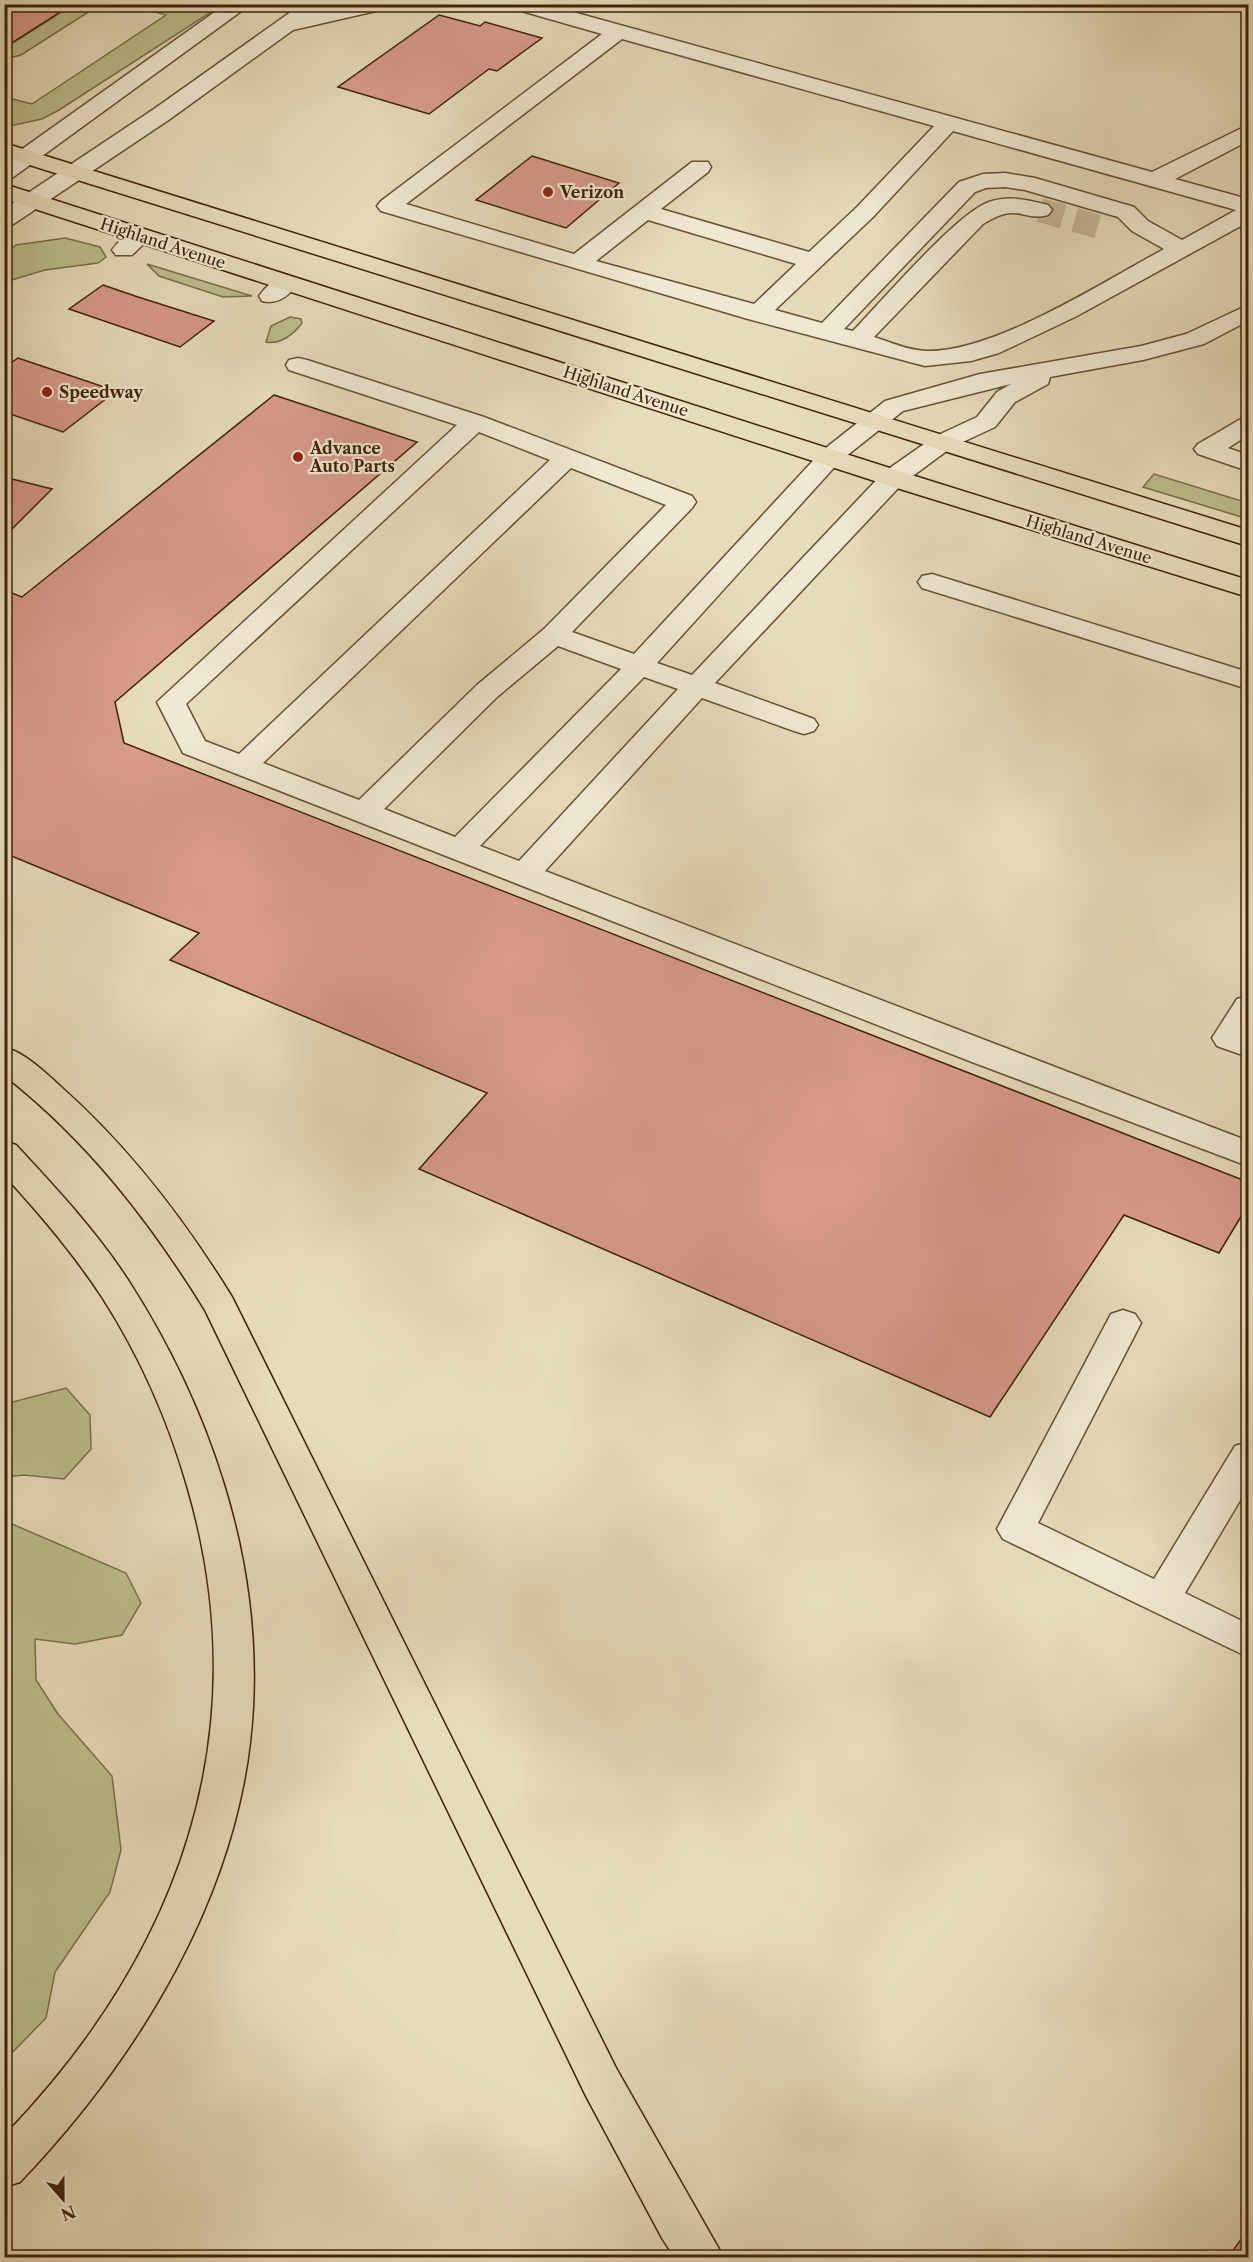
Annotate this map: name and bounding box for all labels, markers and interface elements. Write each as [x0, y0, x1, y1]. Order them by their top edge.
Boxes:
place label: Verizon [559, 182, 624, 202]
marker: Verizon [541, 185, 555, 199]
street label: Highland Avenue [98, 213, 228, 273]
street label: Highland Avenue [561, 361, 691, 421]
place label: Speedway [59, 382, 144, 402]
marker: Speedway [40, 385, 54, 399]
place label: Advance Auto Parts [309, 438, 395, 476]
marker: Advance Auto Parts [291, 450, 305, 464]
street label: Highland Avenue [1024, 510, 1154, 568]
north arrow [33, 2169, 93, 2229]
text: N [58, 2201, 78, 2225]

